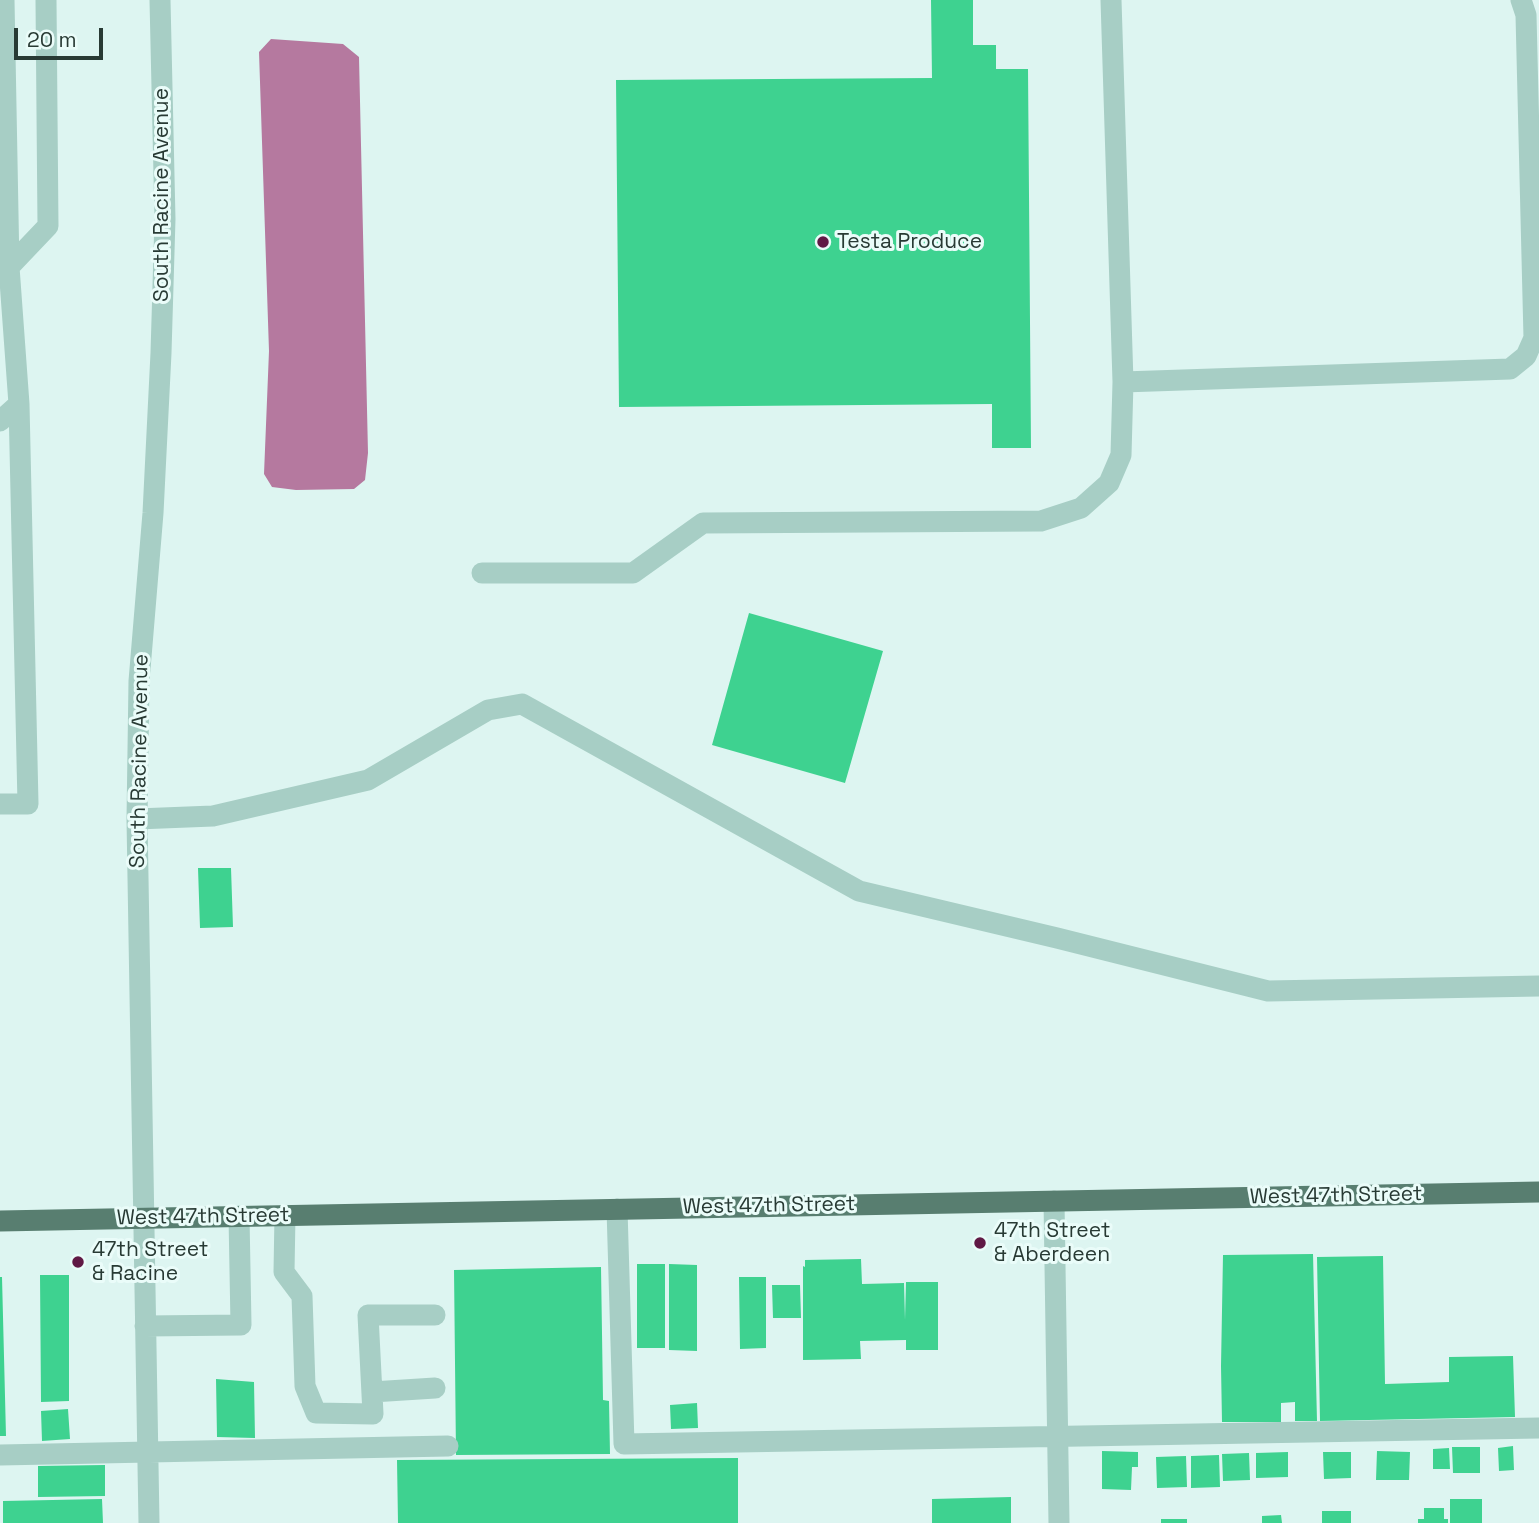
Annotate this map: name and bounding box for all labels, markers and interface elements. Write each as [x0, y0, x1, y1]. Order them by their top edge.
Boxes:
scale bar [18, 14, 107, 58]
text: 20 m [27, 26, 77, 53]
street label: South Racine Avenue [149, 88, 175, 302]
place label: Testa Produce [837, 229, 982, 255]
marker: Testa Produce [815, 234, 831, 250]
street label: South Racine Avenue [126, 654, 154, 868]
street label: West 47th Street [1249, 1182, 1423, 1210]
street label: West 47th Street [682, 1192, 856, 1220]
street label: West 47th Street [116, 1203, 290, 1231]
place label: 47th Street & Aberdeen [994, 1218, 1110, 1268]
marker: 47th Street & Aberdeen [972, 1235, 988, 1251]
place label: 47th Street & Racine [92, 1237, 208, 1287]
marker: 47th Street & Racine [70, 1254, 86, 1270]

